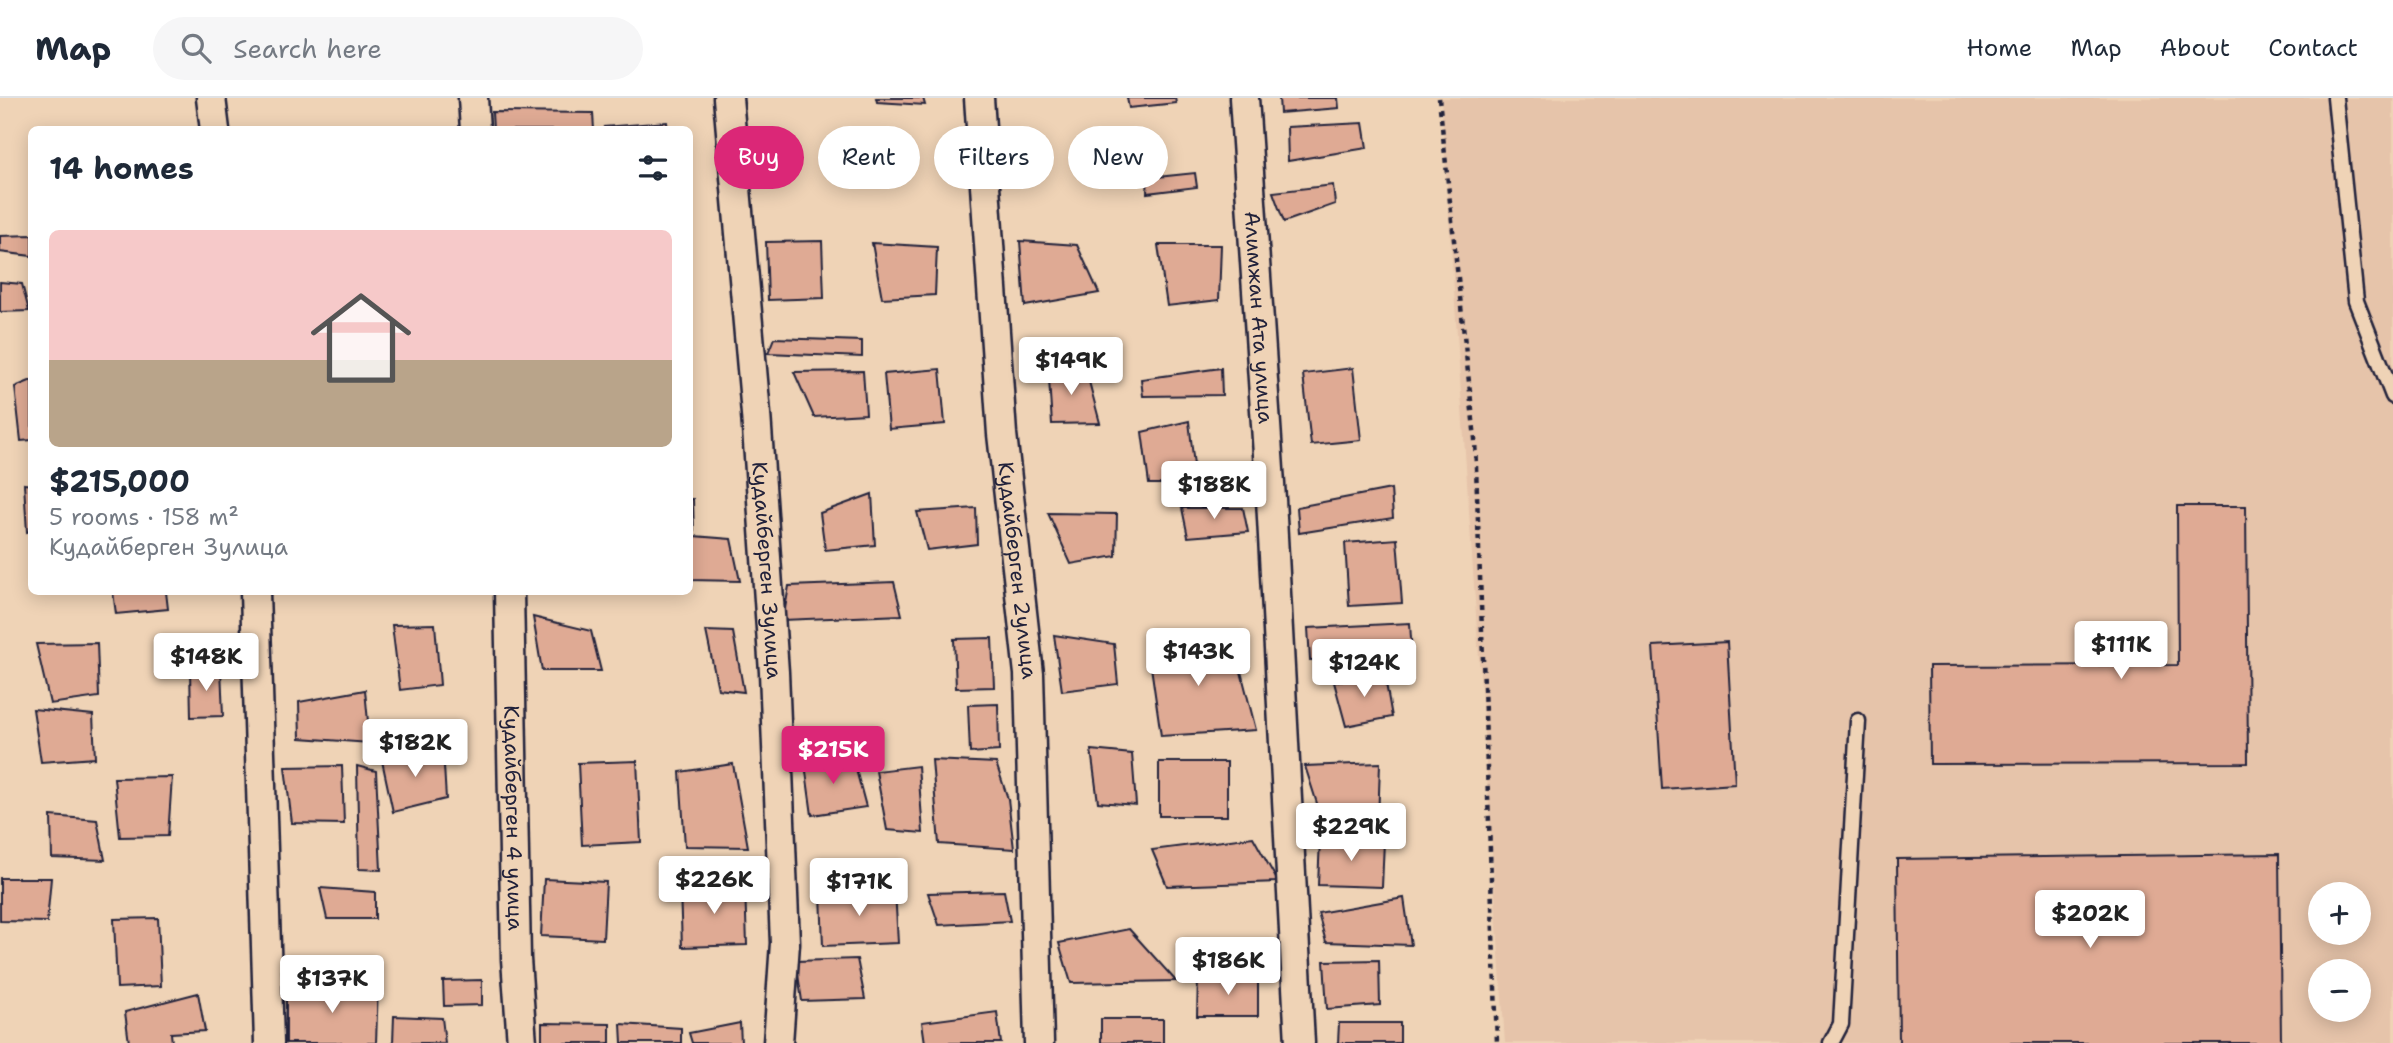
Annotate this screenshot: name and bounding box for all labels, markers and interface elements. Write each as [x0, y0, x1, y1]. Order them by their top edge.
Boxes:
search box [153, 17, 643, 80]
text: Map [35, 26, 111, 71]
icon: search [177, 29, 215, 67]
text: Search here [233, 31, 382, 66]
text: Home [1966, 32, 2032, 64]
text: Map [2070, 32, 2122, 64]
text: About [2160, 32, 2230, 64]
text: Contact [2268, 32, 2358, 64]
chip: Buy [714, 126, 804, 189]
chip: Rent [818, 126, 920, 189]
chip: Filters [934, 126, 1054, 189]
chip: New [1068, 126, 1168, 189]
text: 14 homes [49, 148, 194, 189]
icon: filters [634, 149, 672, 187]
street label: Алимжан Ата улица [1238, 210, 1280, 425]
icon: home [298, 275, 424, 401]
pin: $149K [1022, 338, 1120, 397]
text: $149K [1035, 345, 1107, 375]
street label: Кудайберген 3улица [745, 460, 788, 680]
street label: Кудайберген 2улица [991, 460, 1043, 680]
text: $215,000 [49, 461, 190, 502]
pin: $188K [1165, 462, 1263, 521]
text: $188K [1177, 469, 1251, 499]
text: 5 rooms · 158 m² [49, 502, 239, 532]
text: Кудайберген 3улица [49, 532, 288, 562]
pin: $111K [2072, 622, 2170, 681]
pin: $143K [1149, 628, 1247, 688]
text: $111K [2091, 629, 2151, 659]
pin: $148K [157, 634, 255, 693]
text: $143K [1162, 636, 1234, 666]
pin: $124K [1315, 640, 1413, 699]
text: $148K [170, 641, 242, 671]
text: $124K [1328, 647, 1400, 677]
street label: Кудайберген 4 улица [497, 705, 529, 931]
pin: $182K [366, 720, 464, 779]
pin: $215K [784, 726, 882, 786]
text: $182K [379, 727, 451, 757]
text: $215K [798, 734, 868, 764]
pin: $229K [1302, 804, 1400, 863]
text: $229K [1312, 811, 1390, 841]
pin: $226K [665, 856, 763, 916]
pin: $171K [810, 858, 908, 918]
text: $226K [675, 864, 753, 894]
text: $171K [826, 866, 892, 896]
map controls [2308, 882, 2371, 1022]
button: + [2308, 882, 2371, 945]
pin: $202K [2041, 890, 2139, 950]
text: $202K [2051, 898, 2129, 928]
pin: $186K [1179, 937, 1277, 997]
text: $186K [1191, 945, 1265, 975]
pin: $137K [283, 956, 381, 1015]
button: − [2308, 959, 2371, 1022]
text: $137K [296, 963, 368, 993]

